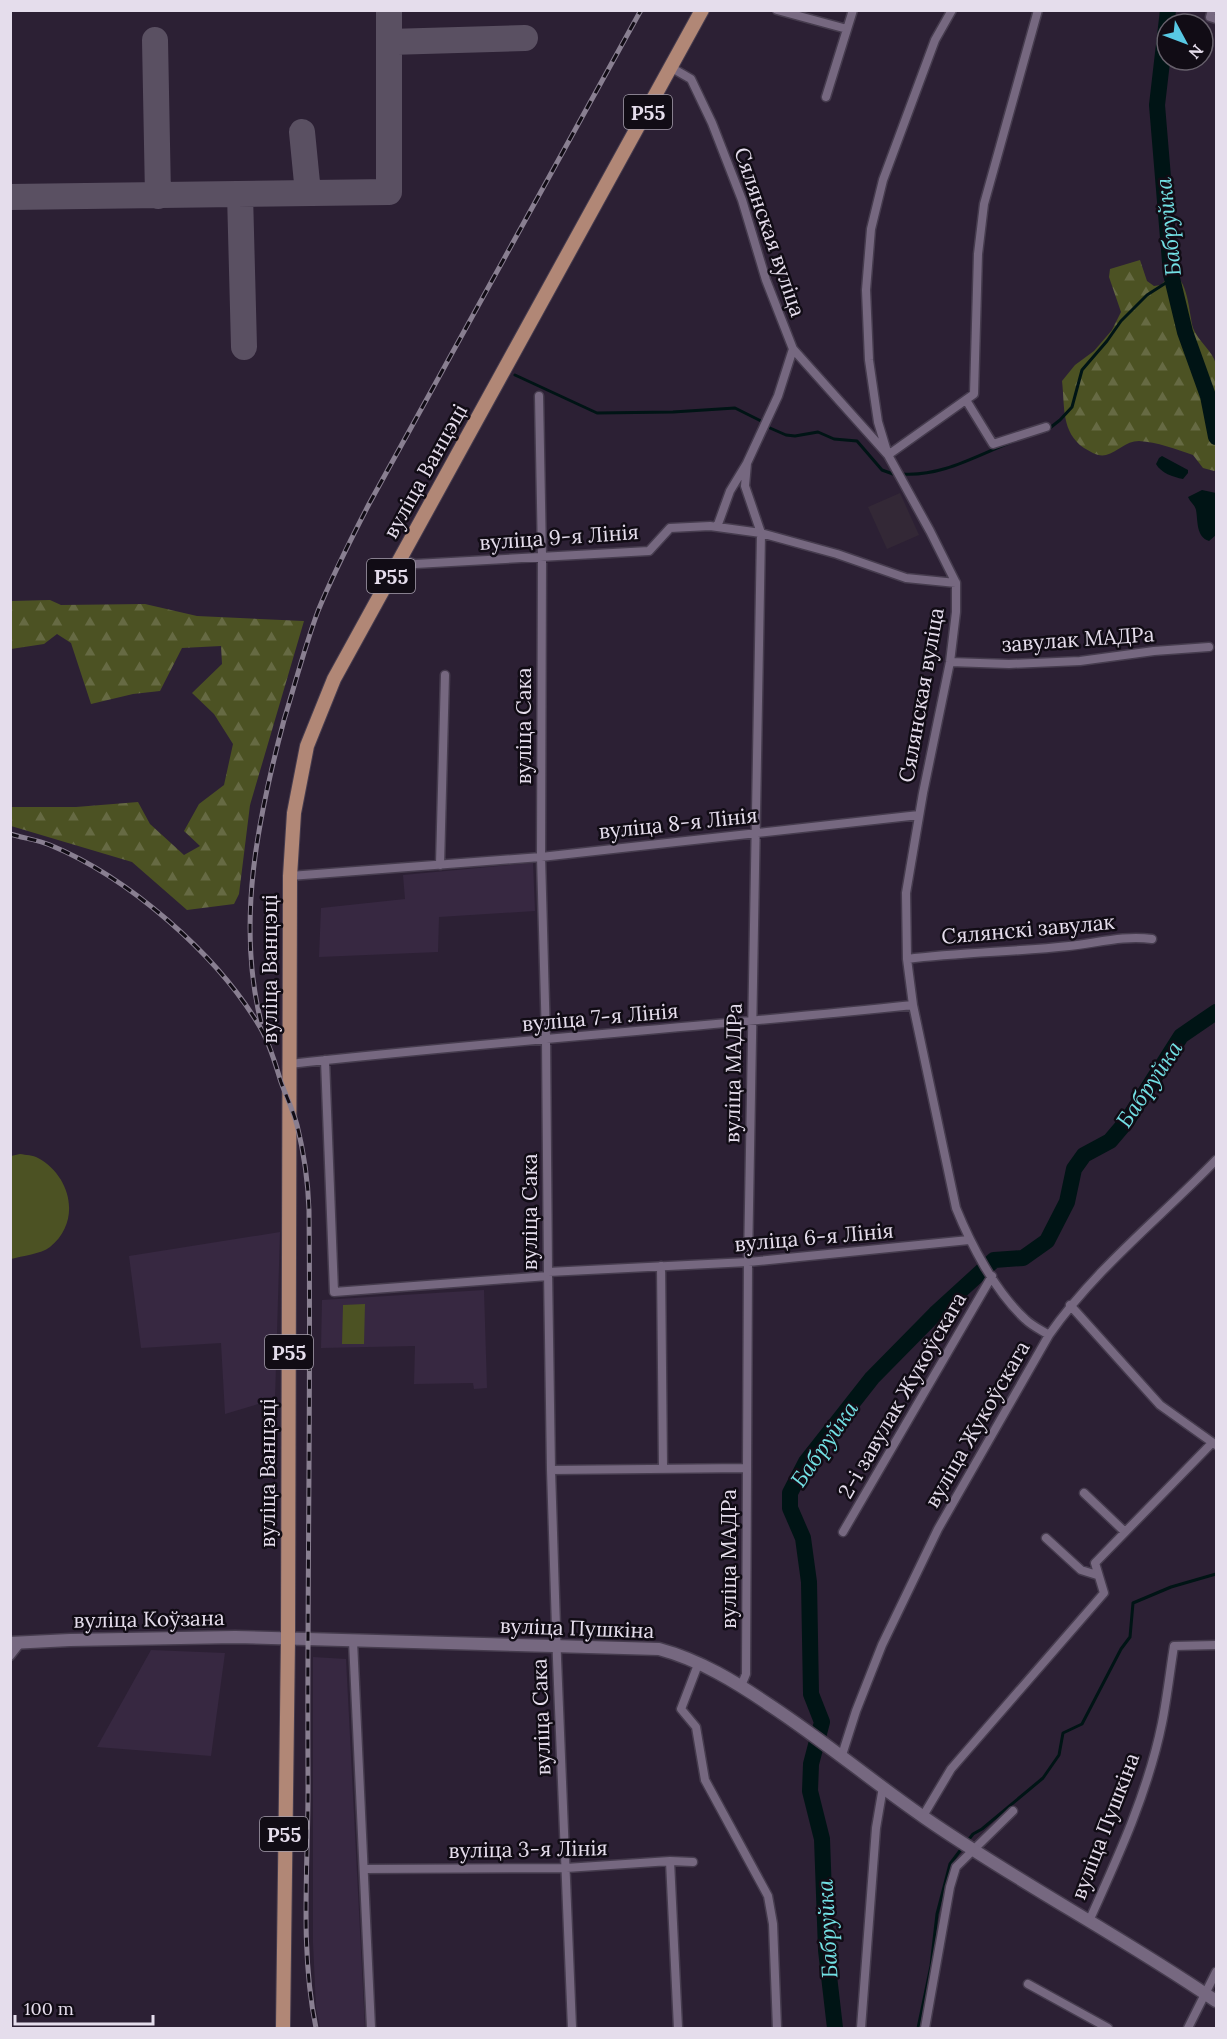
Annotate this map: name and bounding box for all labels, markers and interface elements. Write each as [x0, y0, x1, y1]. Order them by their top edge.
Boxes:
north arrow [1155, 12, 1215, 72]
text: N [1185, 41, 1208, 63]
road number: Р55 [624, 95, 672, 129]
street label: Сялянская вуліца [728, 144, 812, 320]
water label: Бабруйка [1149, 176, 1187, 278]
street label: вуліца Ванцэці [377, 399, 473, 543]
street label: вуліца 9-я Лінія [478, 518, 640, 556]
road number: Р55 [367, 559, 415, 593]
street label: Сялянская вуліца [892, 605, 950, 785]
street label: завулак МАДРа [1001, 620, 1155, 658]
street label: вуліца Сака [510, 667, 537, 785]
street label: вуліца 8-я Лінія [597, 801, 759, 845]
street label: вуліца Ванцэці [256, 894, 283, 1044]
street label: Сялянскі завулак [940, 908, 1117, 950]
street label: вуліца 7-я Лінія [521, 997, 679, 1037]
street label: вуліца МАДРа [718, 1003, 748, 1143]
water label: Бабруйка [1110, 1034, 1189, 1133]
street label: вуліца Сака [516, 1153, 543, 1271]
street label: вуліца 6-я Лінія [733, 1217, 895, 1257]
street label: 2-і завулак Жукоўскага [832, 1287, 972, 1503]
road number: Р55 [265, 1335, 313, 1369]
street label: вуліца Жукоўскага [918, 1336, 1036, 1512]
water label: Бабруйка [784, 1395, 864, 1492]
street label: вуліца Ванцэці [254, 1398, 281, 1548]
street label: вуліца МАДРа [715, 1489, 742, 1629]
street label: вуліца Коўзана [73, 1604, 225, 1634]
street label: вуліца Пушкіна [499, 1612, 655, 1644]
street label: вуліца Сака [525, 1658, 557, 1776]
street label: вуліца Пушкіна [1065, 1749, 1145, 1903]
road number: Р55 [260, 1817, 308, 1851]
street label: вуліца 3-я Лінія [448, 1834, 608, 1864]
water label: Бабруйка [810, 1878, 844, 1979]
scale bar [15, 1988, 153, 2026]
text: 100 m [24, 1997, 74, 2020]

